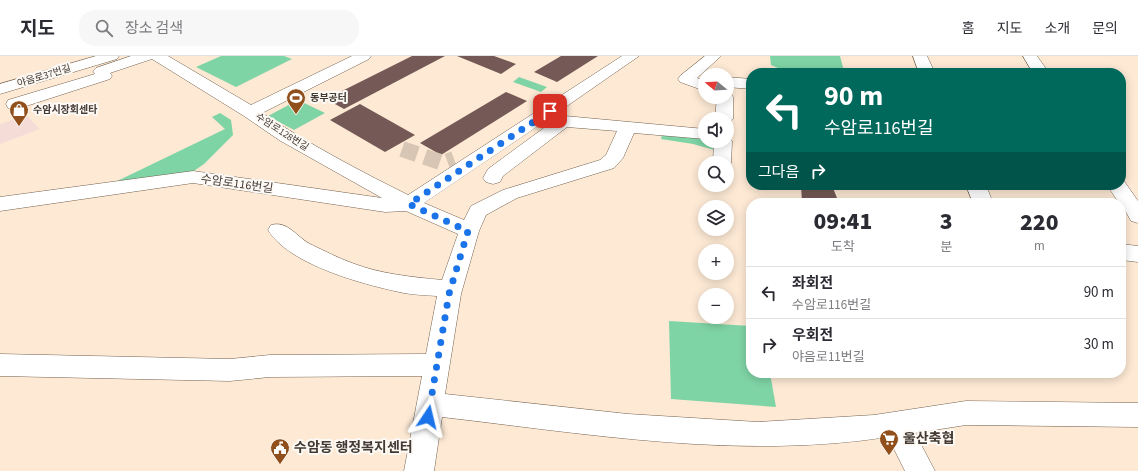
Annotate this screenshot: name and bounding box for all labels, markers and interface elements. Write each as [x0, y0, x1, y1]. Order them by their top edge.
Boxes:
search box [79, 10, 359, 46]
text: 지도 [20, 16, 55, 43]
icon: search [93, 17, 115, 39]
text: 장소 검색 [125, 18, 183, 39]
text: 홈 [962, 19, 975, 39]
text: 지도 [997, 19, 1022, 39]
text: 소개 [1044, 19, 1070, 39]
text: 문의 [1092, 19, 1118, 39]
street label: 야음로37번길 [15, 61, 73, 91]
north arrow [698, 68, 734, 104]
map controls [698, 68, 734, 324]
text: 90 m [824, 76, 883, 116]
icon: left [758, 84, 810, 136]
sports icon: 동부공터 [285, 87, 307, 115]
place label: 동부공터 [310, 91, 347, 105]
pin [533, 94, 567, 128]
shop icon: 수암시장회센타 [8, 99, 30, 127]
icon: arrive [539, 100, 561, 122]
place label: 수암시장회센타 [33, 103, 97, 117]
street label: 수암로128번길 [253, 110, 311, 154]
button: sound [698, 112, 734, 148]
text: 수암로116번길 [824, 116, 934, 141]
button: search [698, 156, 734, 192]
icon: right [807, 160, 829, 182]
text: 그다음 [758, 162, 799, 183]
street label: 수암로116번길 [200, 170, 274, 198]
button: layers [698, 200, 734, 236]
text: 09:41 [814, 204, 872, 239]
text: 3 [940, 204, 953, 239]
text: 220 [1020, 205, 1059, 240]
text: m [1034, 237, 1045, 255]
text: 도착 [831, 238, 855, 256]
text: 분 [940, 238, 952, 256]
button: + [698, 244, 734, 280]
text: 좌회전 [792, 273, 833, 294]
icon: left [758, 282, 780, 304]
text: 90 m [1084, 282, 1114, 303]
button: − [698, 288, 734, 324]
text: 수암로116번길 [792, 296, 871, 314]
text: 우회전 [792, 325, 833, 346]
icon: right [758, 334, 780, 356]
text: 30 m [1084, 334, 1114, 355]
text: 야음로11번길 [792, 348, 865, 366]
position arrow [407, 396, 449, 438]
supermarket icon: 울산축협 [878, 428, 900, 456]
place label: 울산축협 [903, 429, 955, 449]
public building icon: 수암동 행정복지센터 [269, 437, 291, 465]
place label: 수암동 행정복지센터 [294, 438, 413, 458]

